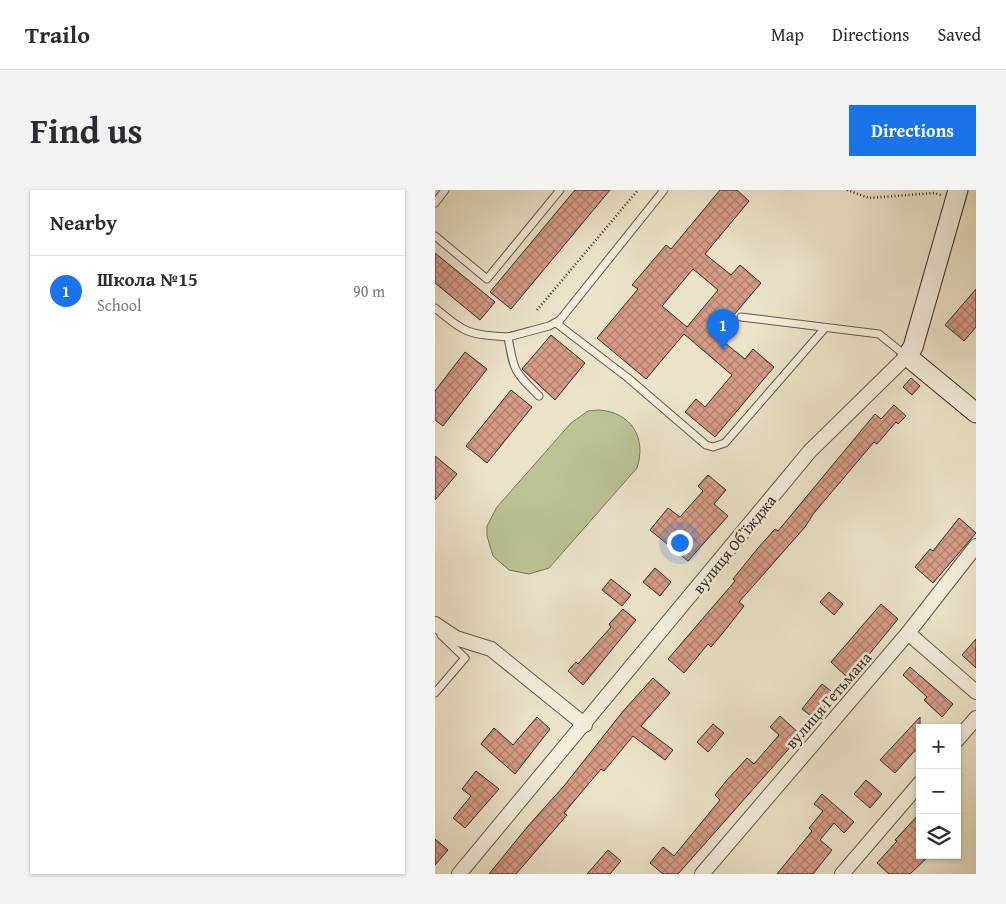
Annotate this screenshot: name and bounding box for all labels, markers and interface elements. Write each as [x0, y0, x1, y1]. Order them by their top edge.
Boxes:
text: Trailo [25, 17, 90, 52]
text: Map [771, 21, 804, 48]
text: Directions [832, 21, 909, 48]
text: Saved [937, 21, 981, 48]
text: Find us [30, 105, 143, 156]
button: Directions [849, 105, 976, 156]
text: Nearby [50, 207, 117, 238]
text: Школа №15 [97, 265, 198, 293]
text: 1 [62, 279, 70, 303]
text: 90 m [353, 279, 385, 303]
text: School [97, 293, 141, 317]
pin: 1 [707, 309, 739, 350]
street label: вулиця Обʼїжджа [687, 489, 782, 599]
your location [667, 530, 693, 556]
street label: вулиця Гетьмана [779, 646, 877, 754]
map controls [916, 724, 961, 859]
button: + [916, 724, 961, 769]
button: − [916, 769, 961, 814]
button: layers [916, 814, 961, 859]

